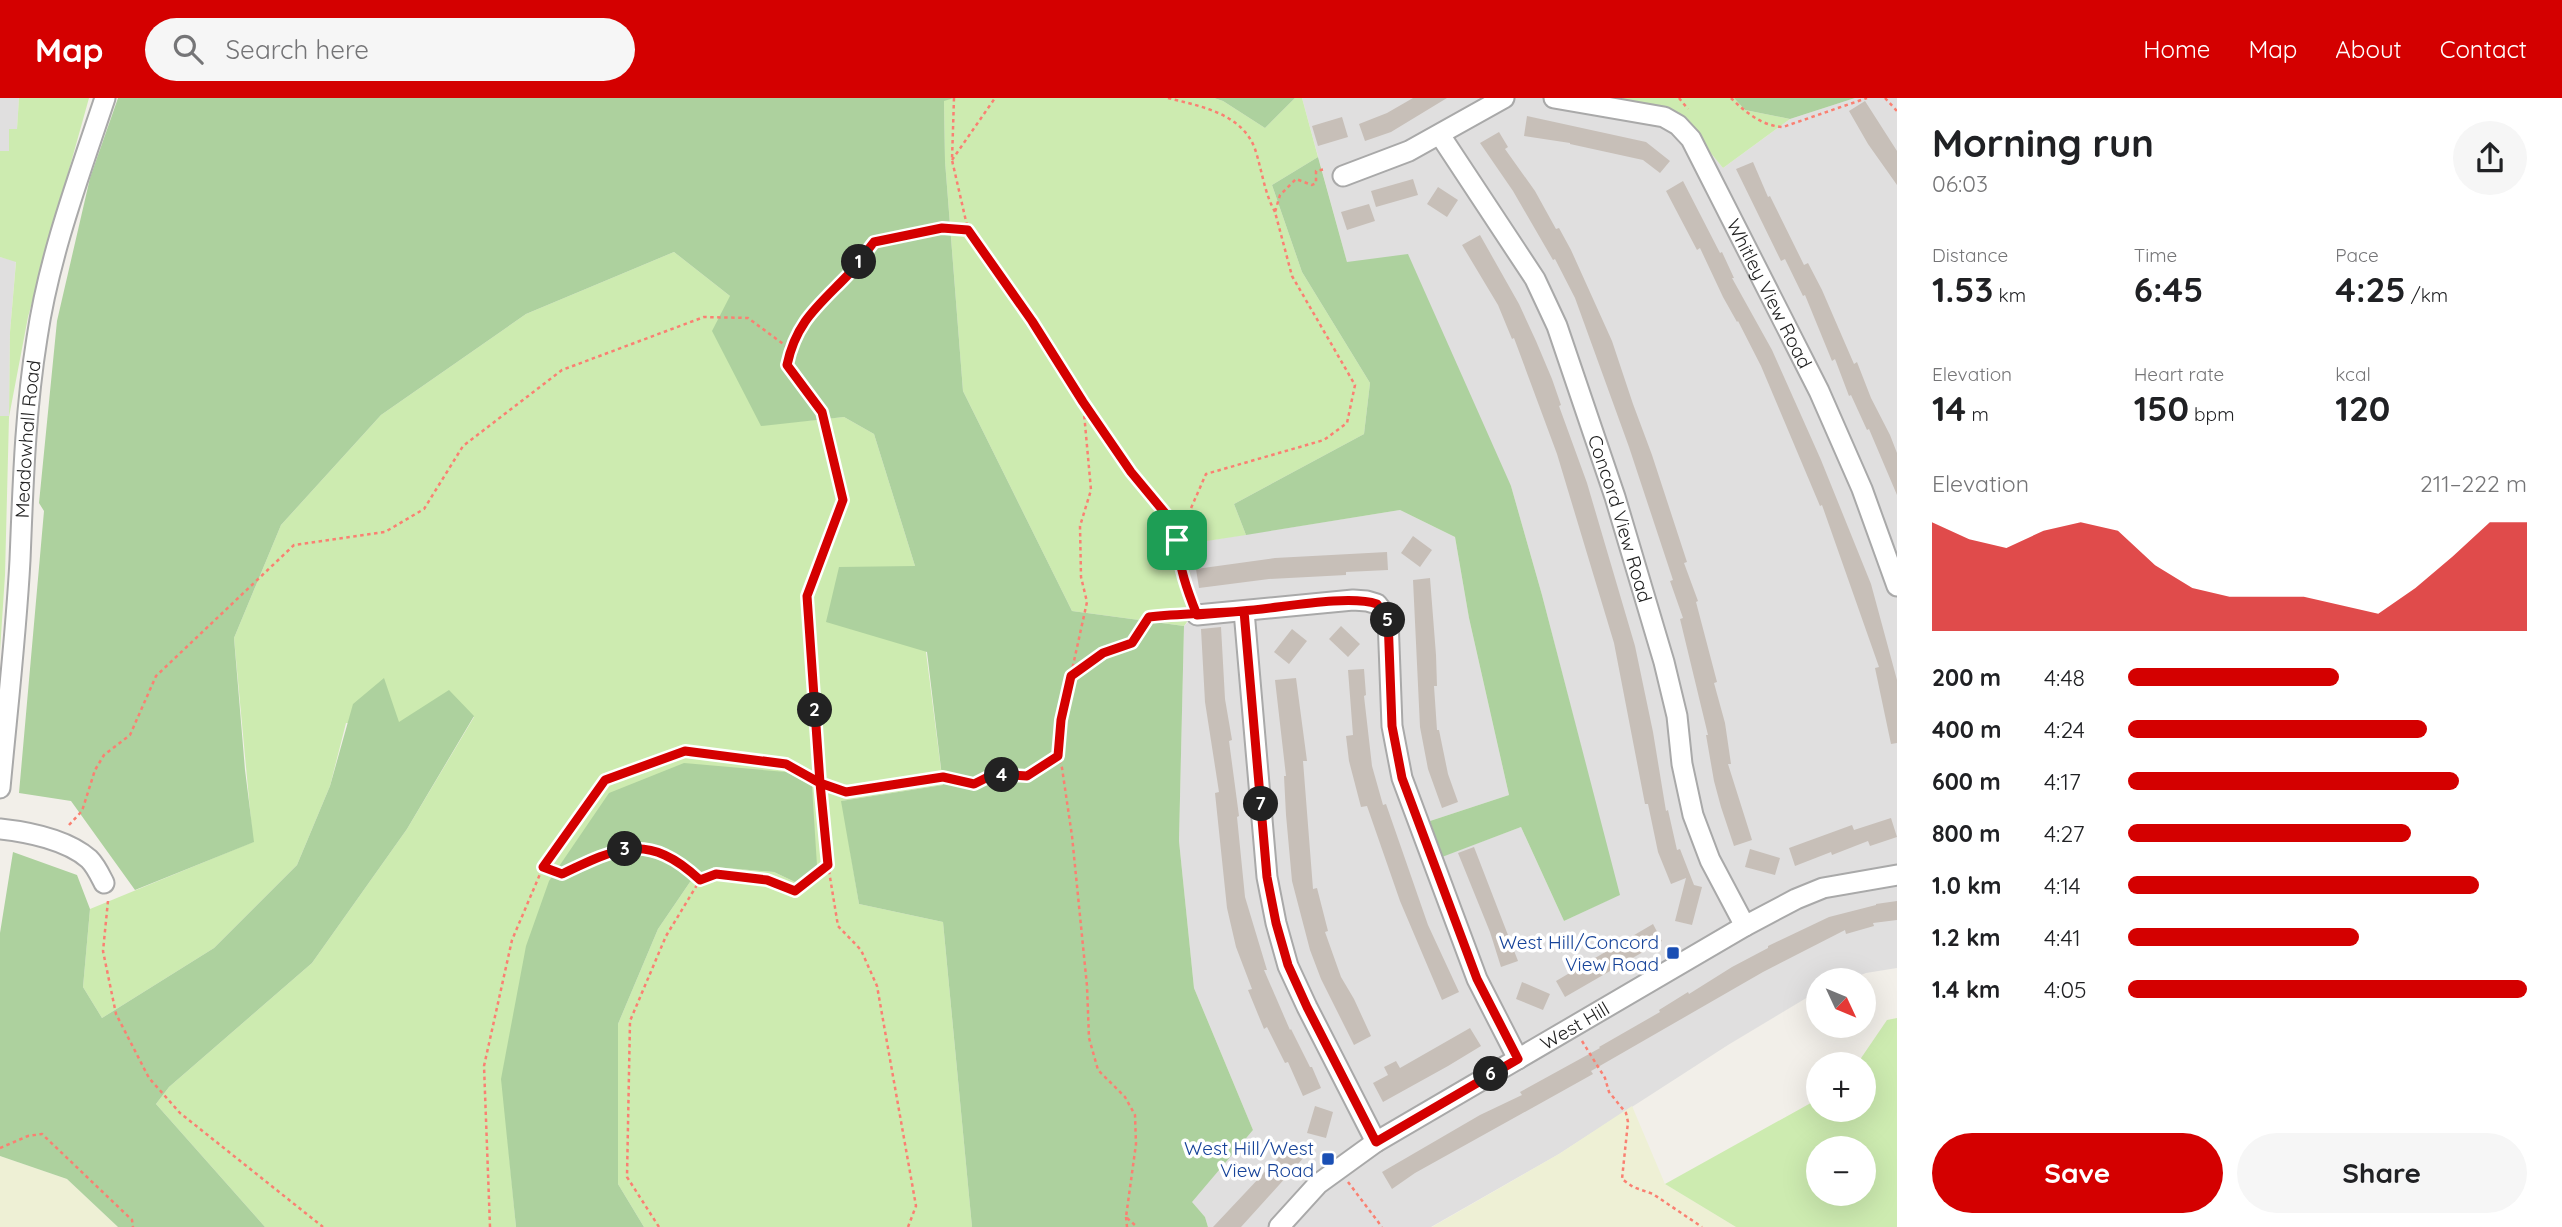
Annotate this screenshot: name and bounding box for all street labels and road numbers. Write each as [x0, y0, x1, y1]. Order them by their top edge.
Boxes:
street label: Whitley View Road [1721, 215, 1817, 372]
street label: Meadowhall Road [10, 359, 46, 519]
street label: Concord View Road [1583, 432, 1658, 605]
street label: West Hill [1536, 996, 1614, 1055]

